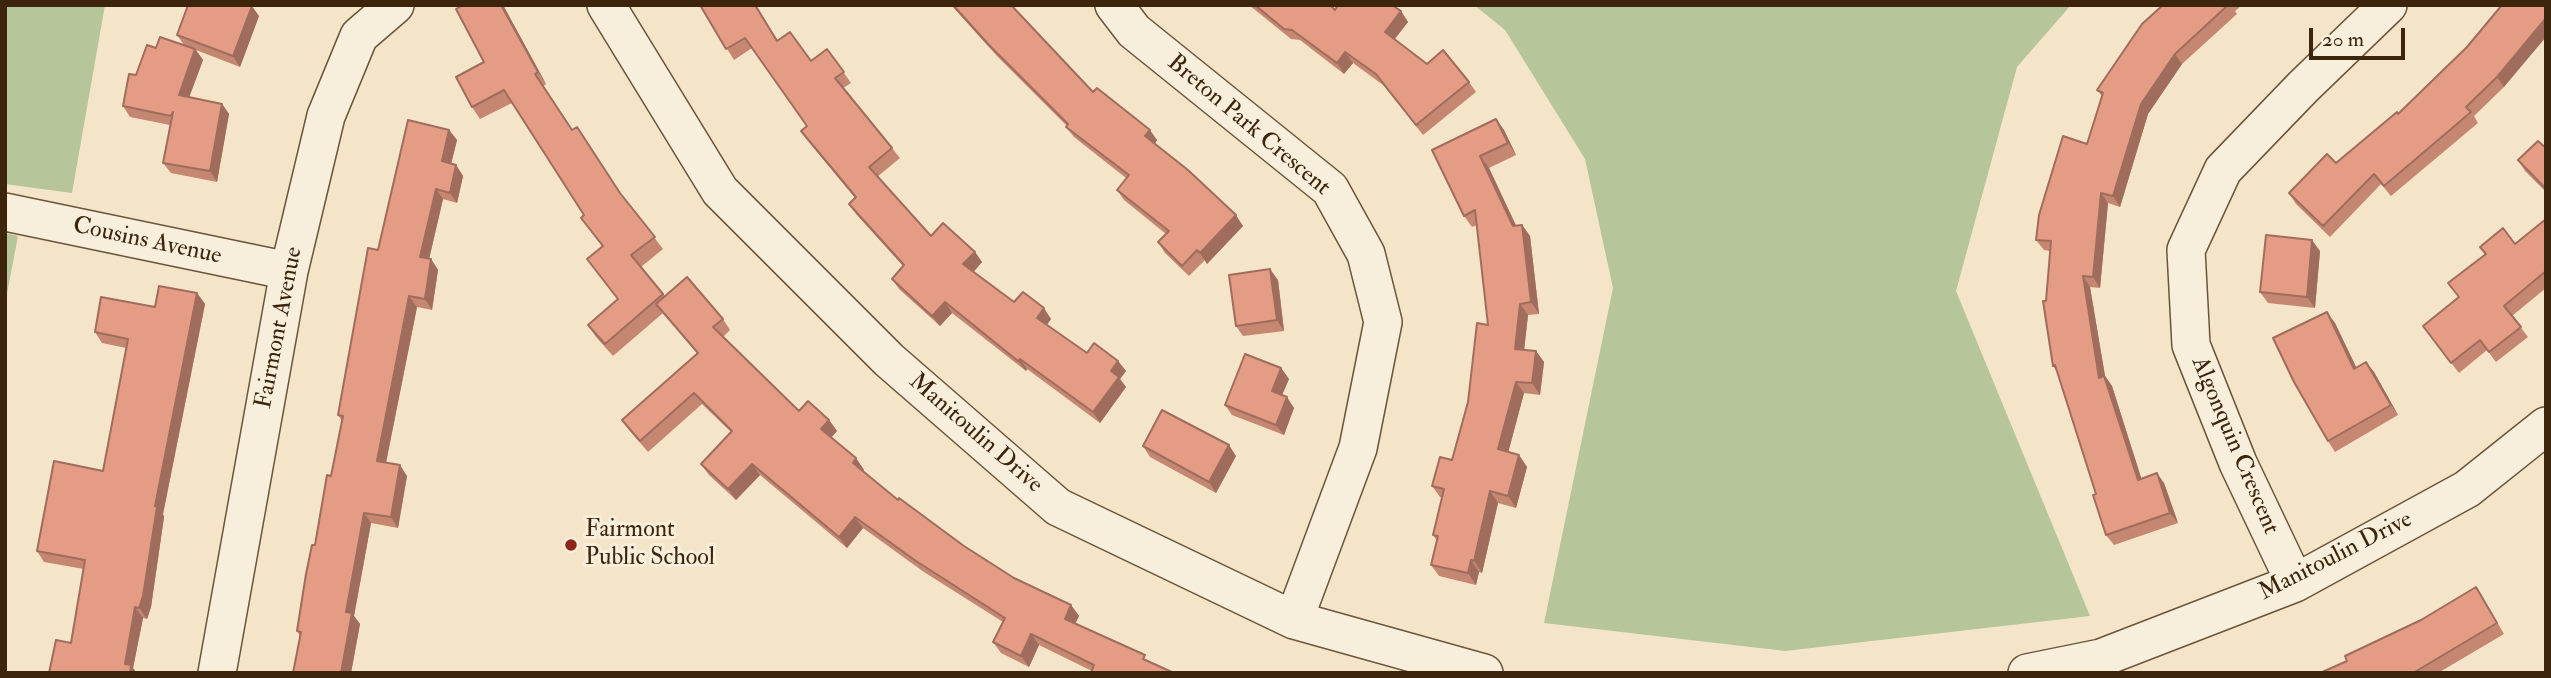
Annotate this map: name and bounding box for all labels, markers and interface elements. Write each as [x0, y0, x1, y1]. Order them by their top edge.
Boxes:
scale bar [2313, 14, 2409, 58]
text: 20 m [2322, 26, 2364, 53]
street label: Breton Park Crescent [1161, 49, 1335, 203]
street label: Cousins Avenue [70, 212, 224, 272]
street label: Fairmont Avenue [250, 245, 310, 411]
street label: Algonquin Crescent [2184, 353, 2284, 539]
street label: Manitoulin Drive [902, 368, 1048, 500]
street label: Manitoulin Drive [2255, 506, 2417, 608]
place label: Fairmont Public School [585, 517, 715, 573]
marker: Fairmont Public School [563, 537, 579, 553]

